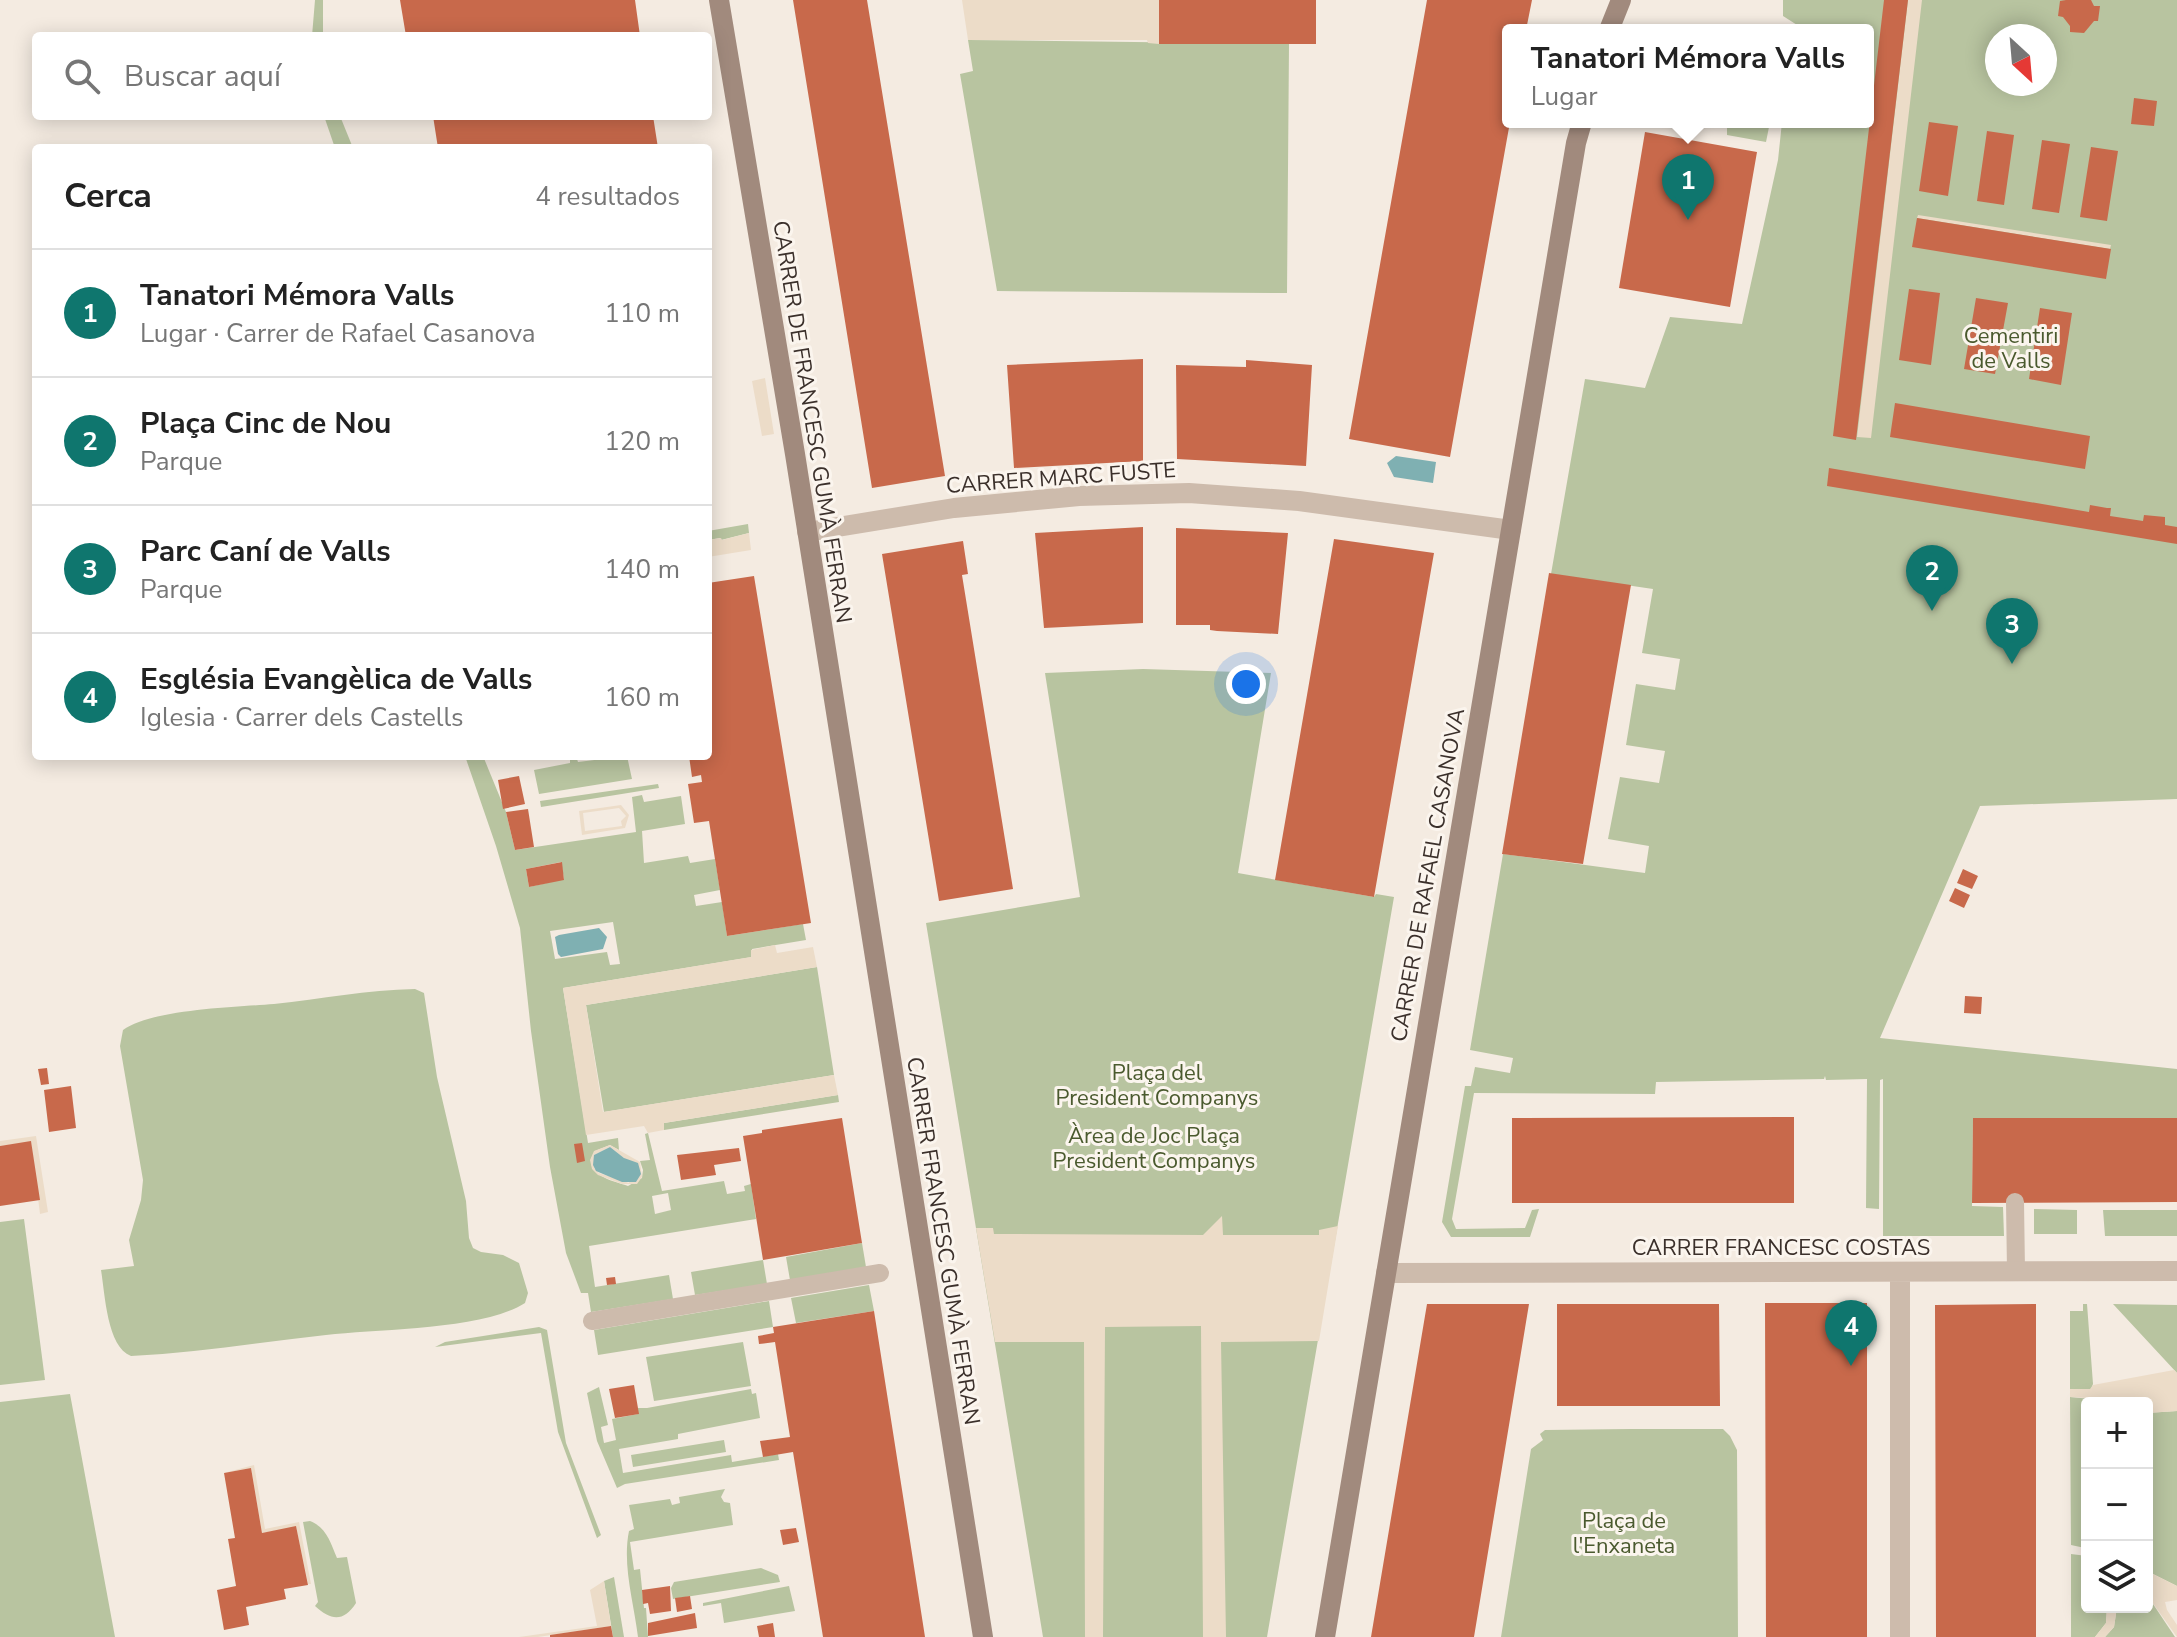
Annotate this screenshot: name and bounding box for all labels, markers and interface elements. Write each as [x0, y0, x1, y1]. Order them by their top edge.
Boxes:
popup [1502, 24, 1874, 128]
north arrow [1985, 24, 2057, 96]
search box [32, 32, 712, 120]
text: Tanatori Mémora Valls [1531, 38, 1845, 79]
icon: search [60, 54, 104, 98]
text: Buscar aquí [124, 56, 281, 97]
text: Lugar [1531, 79, 1598, 114]
pin: 1 [1662, 154, 1714, 220]
text: Cerca [64, 173, 152, 219]
text: 4 resultados [535, 179, 680, 214]
street label: CARRER DE FRANCESC GUMÀ FERRAN [765, 219, 859, 625]
text: Tanatori Mémora Valls [140, 275, 454, 316]
text: 1 [82, 296, 98, 331]
text: 110 m [604, 296, 680, 331]
text: Lugar · Carrer de Rafael Casanova [140, 316, 536, 351]
park label: Cementiri de Valls [1964, 321, 2058, 376]
text: Plaça Cinc de Nou [140, 403, 391, 444]
text: 2 [82, 424, 98, 459]
text: 120 m [604, 424, 680, 459]
text: Parque [140, 444, 222, 479]
street label: CARRER MARC FUSTE [945, 455, 1177, 501]
text: Parc Caní de Valls [140, 531, 391, 572]
pin: 2 [1906, 545, 1958, 611]
text: 3 [82, 552, 98, 587]
text: 140 m [604, 552, 680, 587]
text: Parque [140, 572, 222, 607]
pin: 3 [1986, 598, 2038, 664]
text: Església Evangèlica de Valls [140, 659, 532, 700]
your location [1226, 664, 1266, 704]
text: 4 [82, 680, 98, 715]
text: 160 m [604, 680, 680, 715]
text: Iglesia · Carrer dels Castells [140, 700, 464, 735]
street label: CARRER DE RAFAEL CASANOVA [1384, 706, 1472, 1044]
street label: CARRER FRANCESC GUMÀ FERRAN [899, 1055, 987, 1427]
park label: Plaça del President Companys [1056, 1058, 1258, 1113]
park label: Àrea de Joc Plaça President Companys [1053, 1121, 1255, 1176]
street label: CARRER FRANCESC COSTAS [1632, 1233, 1930, 1263]
pin: 4 [1825, 1300, 1877, 1366]
map controls [2081, 1397, 2153, 1613]
button: + [2081, 1397, 2153, 1469]
button: − [2081, 1469, 2153, 1541]
park label: Plaça de l'Enxaneta [1573, 1506, 1675, 1561]
button: layers [2081, 1541, 2153, 1613]

